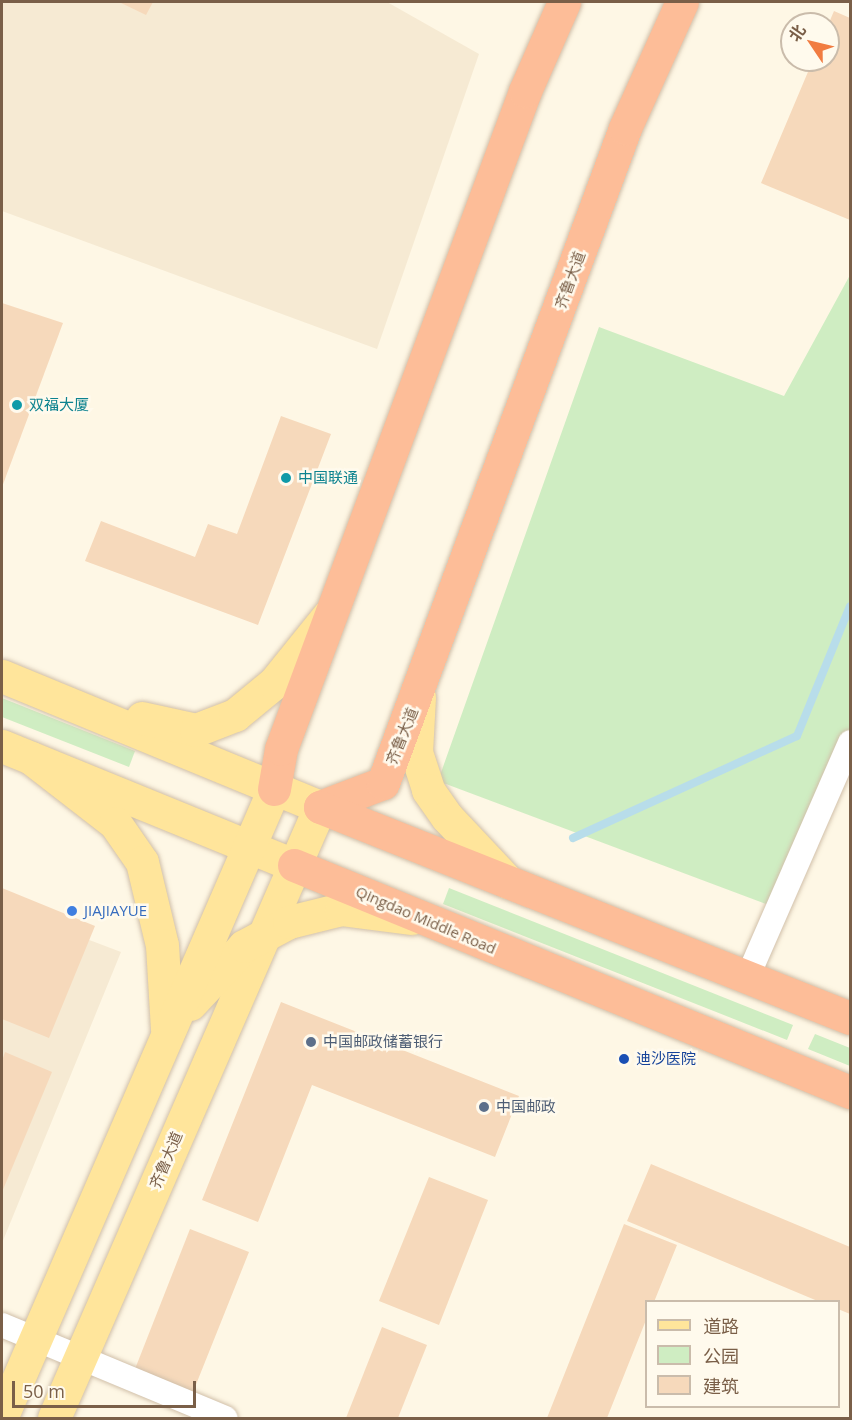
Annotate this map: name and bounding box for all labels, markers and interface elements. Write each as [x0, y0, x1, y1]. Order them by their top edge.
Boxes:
north arrow [780, 12, 840, 72]
text: 北 [783, 20, 810, 46]
street label: 齐鲁大道 [551, 249, 589, 311]
place label: 双福大厦 [29, 396, 89, 414]
marker: 双福大厦 [10, 398, 24, 412]
place label: 中国联通 [298, 469, 358, 487]
marker: 中国联通 [279, 471, 293, 485]
street label: 齐鲁大道 [382, 705, 422, 767]
street label: Qingdao Middle Road [353, 882, 499, 958]
place label: JIAJIAYUE [84, 902, 147, 920]
marker: JIAJIAYUE [65, 904, 79, 918]
place label: 中国邮政储蓄银行 [323, 1033, 443, 1051]
marker: 中国邮政储蓄银行 [304, 1035, 318, 1049]
place label: 迪沙医院 [636, 1050, 696, 1068]
marker: 迪沙医院 [617, 1052, 631, 1066]
place label: 中国邮政 [496, 1098, 556, 1116]
marker: 中国邮政 [477, 1100, 491, 1114]
street label: 齐鲁大道 [146, 1129, 186, 1191]
legend [645, 1300, 840, 1408]
text: 道路 [703, 1314, 739, 1338]
text: 公园 [703, 1344, 739, 1368]
scale bar [15, 1369, 200, 1407]
text: 建筑 [703, 1374, 739, 1398]
text: 50 m [23, 1379, 65, 1403]

